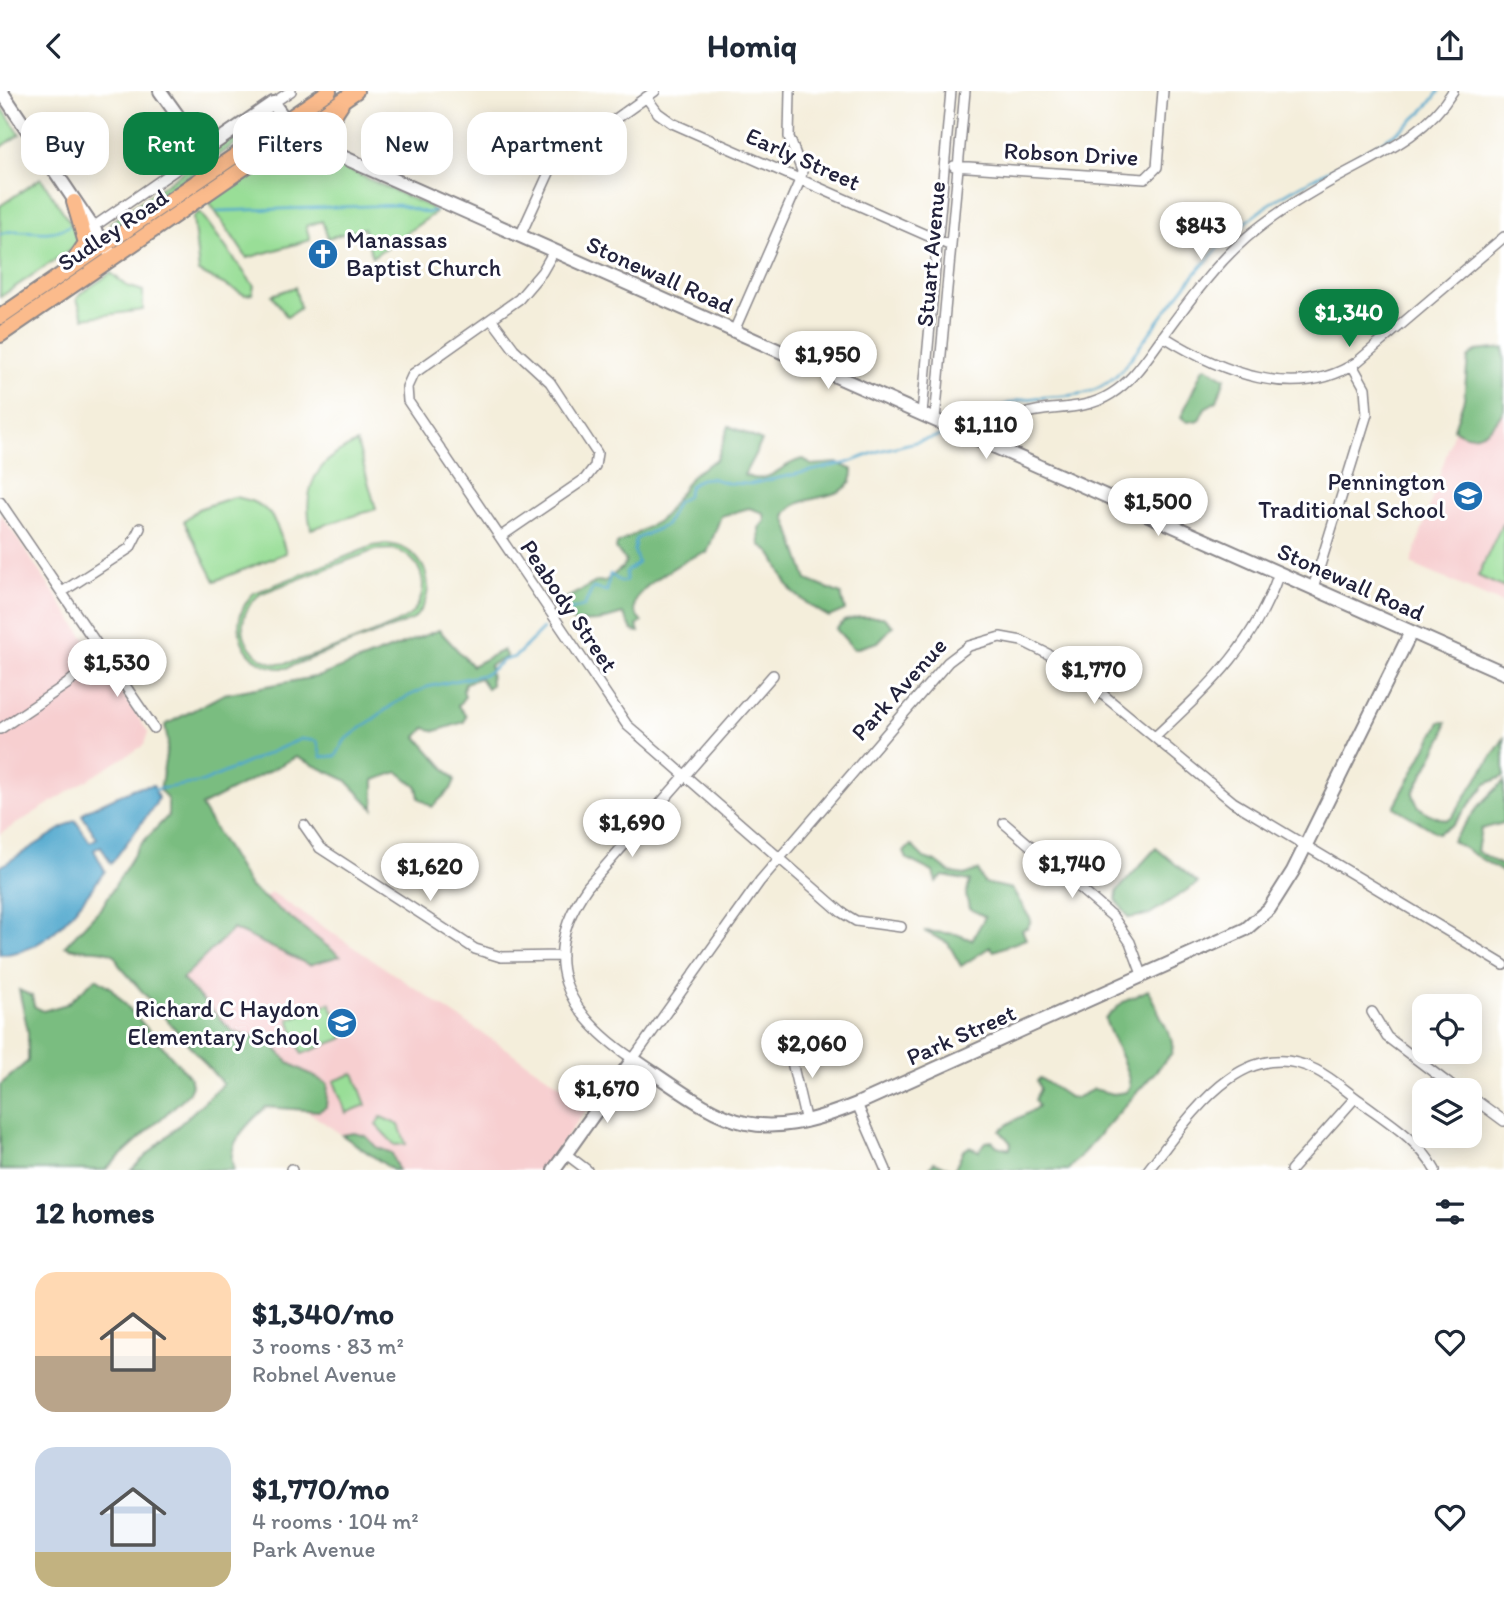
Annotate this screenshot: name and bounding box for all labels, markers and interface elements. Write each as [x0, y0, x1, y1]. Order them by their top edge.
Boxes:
icon: back [35, 27, 73, 65]
text: Homiq [707, 27, 797, 65]
icon: share [1431, 27, 1469, 65]
chip: Buy [21, 112, 109, 175]
chip: Rent [123, 112, 219, 175]
chip: Filters [233, 112, 347, 175]
chip: New [361, 112, 453, 175]
chip: Apartment [467, 112, 627, 175]
street label: Early Street [741, 120, 865, 197]
street label: Robson Drive [1003, 135, 1139, 172]
street label: Stuart Avenue [910, 180, 951, 328]
street label: Sudley Road [52, 182, 174, 277]
pin: $843 [1160, 202, 1242, 262]
text: $843 [1176, 211, 1226, 239]
place label: Manassas Baptist Church [346, 225, 501, 282]
street label: Stonewall Road [582, 229, 738, 320]
church icon: Manassas Baptist Church [306, 237, 340, 271]
pin: $1,340 [1292, 289, 1406, 349]
text: $1,340 [1315, 298, 1383, 326]
pin: $1,950 [771, 331, 885, 391]
text: $1,950 [795, 340, 861, 368]
pin: $1,110 [929, 401, 1043, 461]
text: $1,110 [954, 410, 1018, 438]
place label: Pennington Traditional School [1258, 467, 1445, 524]
pin: $1,500 [1101, 479, 1215, 538]
school or university icon: Pennington Traditional School [1451, 479, 1485, 513]
text: $1,500 [1124, 487, 1192, 515]
street label: Peabody Street [514, 534, 624, 678]
street label: Stonewall Road [1273, 536, 1429, 627]
street label: Park Avenue [845, 631, 953, 746]
pin: $1,530 [60, 639, 174, 699]
pin: $1,770 [1037, 647, 1151, 706]
text: $1,530 [84, 648, 150, 676]
text: $1,770 [1062, 655, 1126, 683]
pin: $1,690 [575, 799, 689, 859]
text: $1,690 [599, 808, 665, 836]
pin: $1,740 [1015, 841, 1129, 900]
pin: $1,620 [373, 843, 487, 903]
text: $1,740 [1038, 849, 1106, 877]
text: $1,620 [397, 852, 463, 880]
place label: Richard C Haydon Elementary School [128, 994, 319, 1051]
map controls [1412, 994, 1482, 1148]
button: locate [1412, 994, 1482, 1064]
street label: Park Street [902, 998, 1020, 1071]
school or university icon: Richard C Haydon Elementary School [325, 1006, 359, 1040]
pin: $2,060 [755, 1021, 869, 1080]
text: $2,060 [777, 1029, 847, 1057]
pin: $1,670 [550, 1065, 664, 1125]
text: $1,670 [574, 1074, 640, 1102]
button: layers [1412, 1078, 1482, 1148]
icon: filters [1431, 1193, 1469, 1231]
text: 12 homes [35, 1194, 155, 1231]
text: $1,340/mo [252, 1295, 394, 1332]
icon: home [91, 1300, 175, 1384]
icon: heart [1431, 1323, 1469, 1361]
text: 3 rooms · 83 m² [252, 1332, 404, 1360]
text: Robnel Avenue [252, 1360, 396, 1388]
text: $1,770/mo [252, 1470, 390, 1507]
icon: home [91, 1475, 175, 1559]
icon: heart [1431, 1498, 1469, 1536]
text: 4 rooms · 104 m² [252, 1507, 419, 1535]
text: Park Avenue [252, 1535, 375, 1563]

